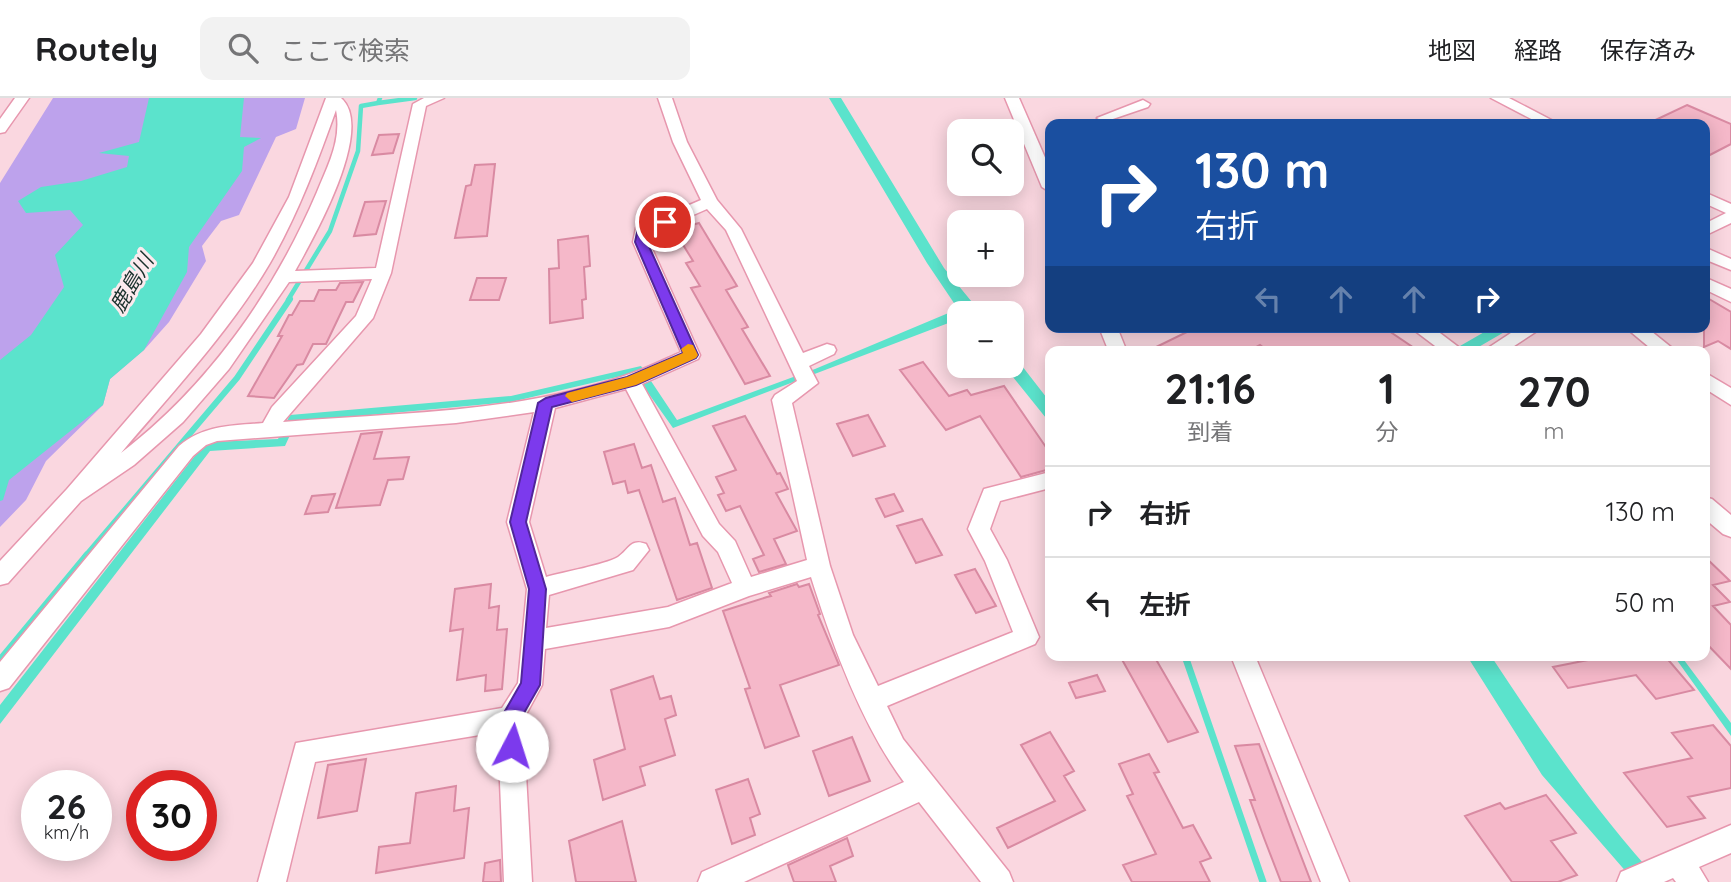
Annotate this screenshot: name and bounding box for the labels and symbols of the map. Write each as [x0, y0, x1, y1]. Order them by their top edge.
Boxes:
pin [635, 192, 695, 252]
water label: 鹿島川 [104, 248, 159, 317]
position arrow [475, 709, 549, 783]
speed limit sign: 30 [126, 770, 217, 861]

